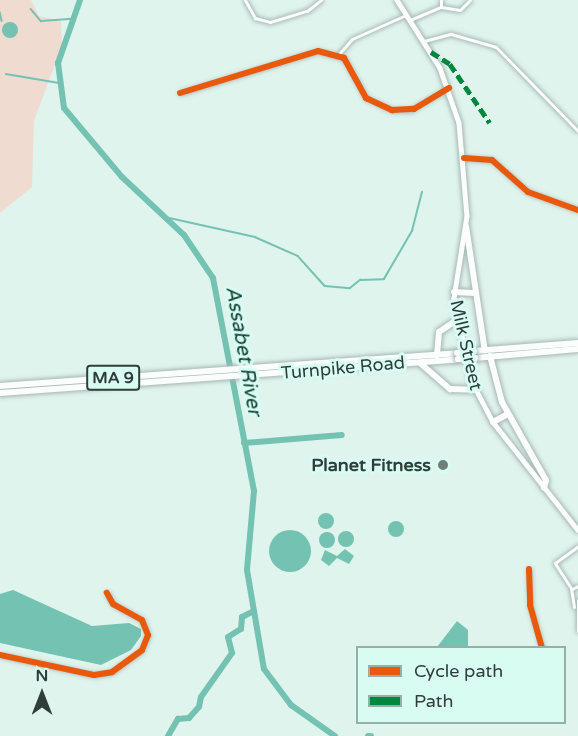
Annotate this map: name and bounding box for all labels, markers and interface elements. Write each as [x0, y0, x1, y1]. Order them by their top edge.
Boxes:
water label: Assabet River [220, 285, 266, 417]
street label: Milk Street [445, 298, 487, 392]
street label: Turnpike Road [280, 352, 406, 384]
road number: MA 9 [86, 365, 140, 391]
place label: Planet Fitness [311, 454, 431, 476]
marker: Planet Fitness [436, 458, 450, 472]
legend [356, 646, 566, 724]
text: Cycle path [414, 660, 503, 682]
north arrow [12, 664, 72, 724]
text: N [36, 666, 48, 686]
text: Path [414, 690, 453, 712]

